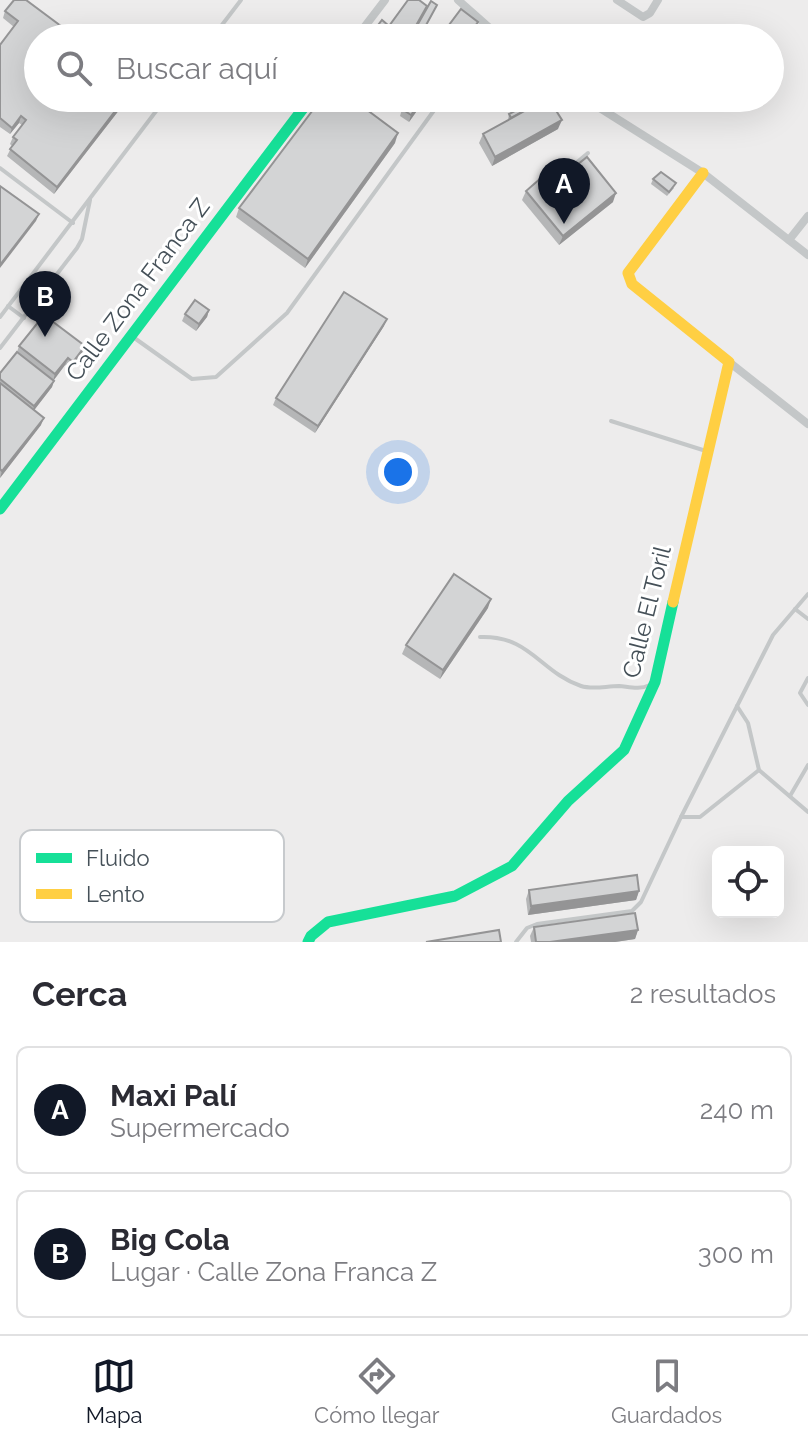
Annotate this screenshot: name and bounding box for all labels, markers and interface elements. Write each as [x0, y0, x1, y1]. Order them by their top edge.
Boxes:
search box [24, 24, 784, 112]
icon: search [52, 46, 96, 90]
text: Buscar aquí [116, 51, 278, 86]
pin: A [538, 158, 590, 224]
street label: Calle Zona Franca Z [59, 193, 216, 387]
pin: B [19, 271, 71, 337]
your location [378, 452, 418, 492]
street label: Calle El Toril [616, 542, 677, 681]
legend [20, 830, 284, 922]
text: Fluido [86, 845, 150, 871]
map controls [712, 846, 784, 918]
button: locate [712, 846, 784, 918]
text: Lento [86, 881, 144, 907]
text: Cerca [32, 974, 127, 1014]
text: 2 resultados [630, 979, 776, 1009]
text: Maxi Palí [110, 1078, 237, 1113]
text: A [51, 1095, 69, 1125]
text: 240 m [700, 1095, 774, 1125]
text: Supermercado [110, 1113, 290, 1143]
text: Big Cola [110, 1222, 230, 1257]
text: B [51, 1239, 69, 1269]
text: 300 m [698, 1239, 774, 1269]
text: Lugar · Calle Zona Franca Z [110, 1257, 437, 1287]
tab: Mapa [86, 1354, 143, 1428]
tab: Cómo llegar [314, 1354, 439, 1428]
tab: Guardados [611, 1354, 722, 1428]

